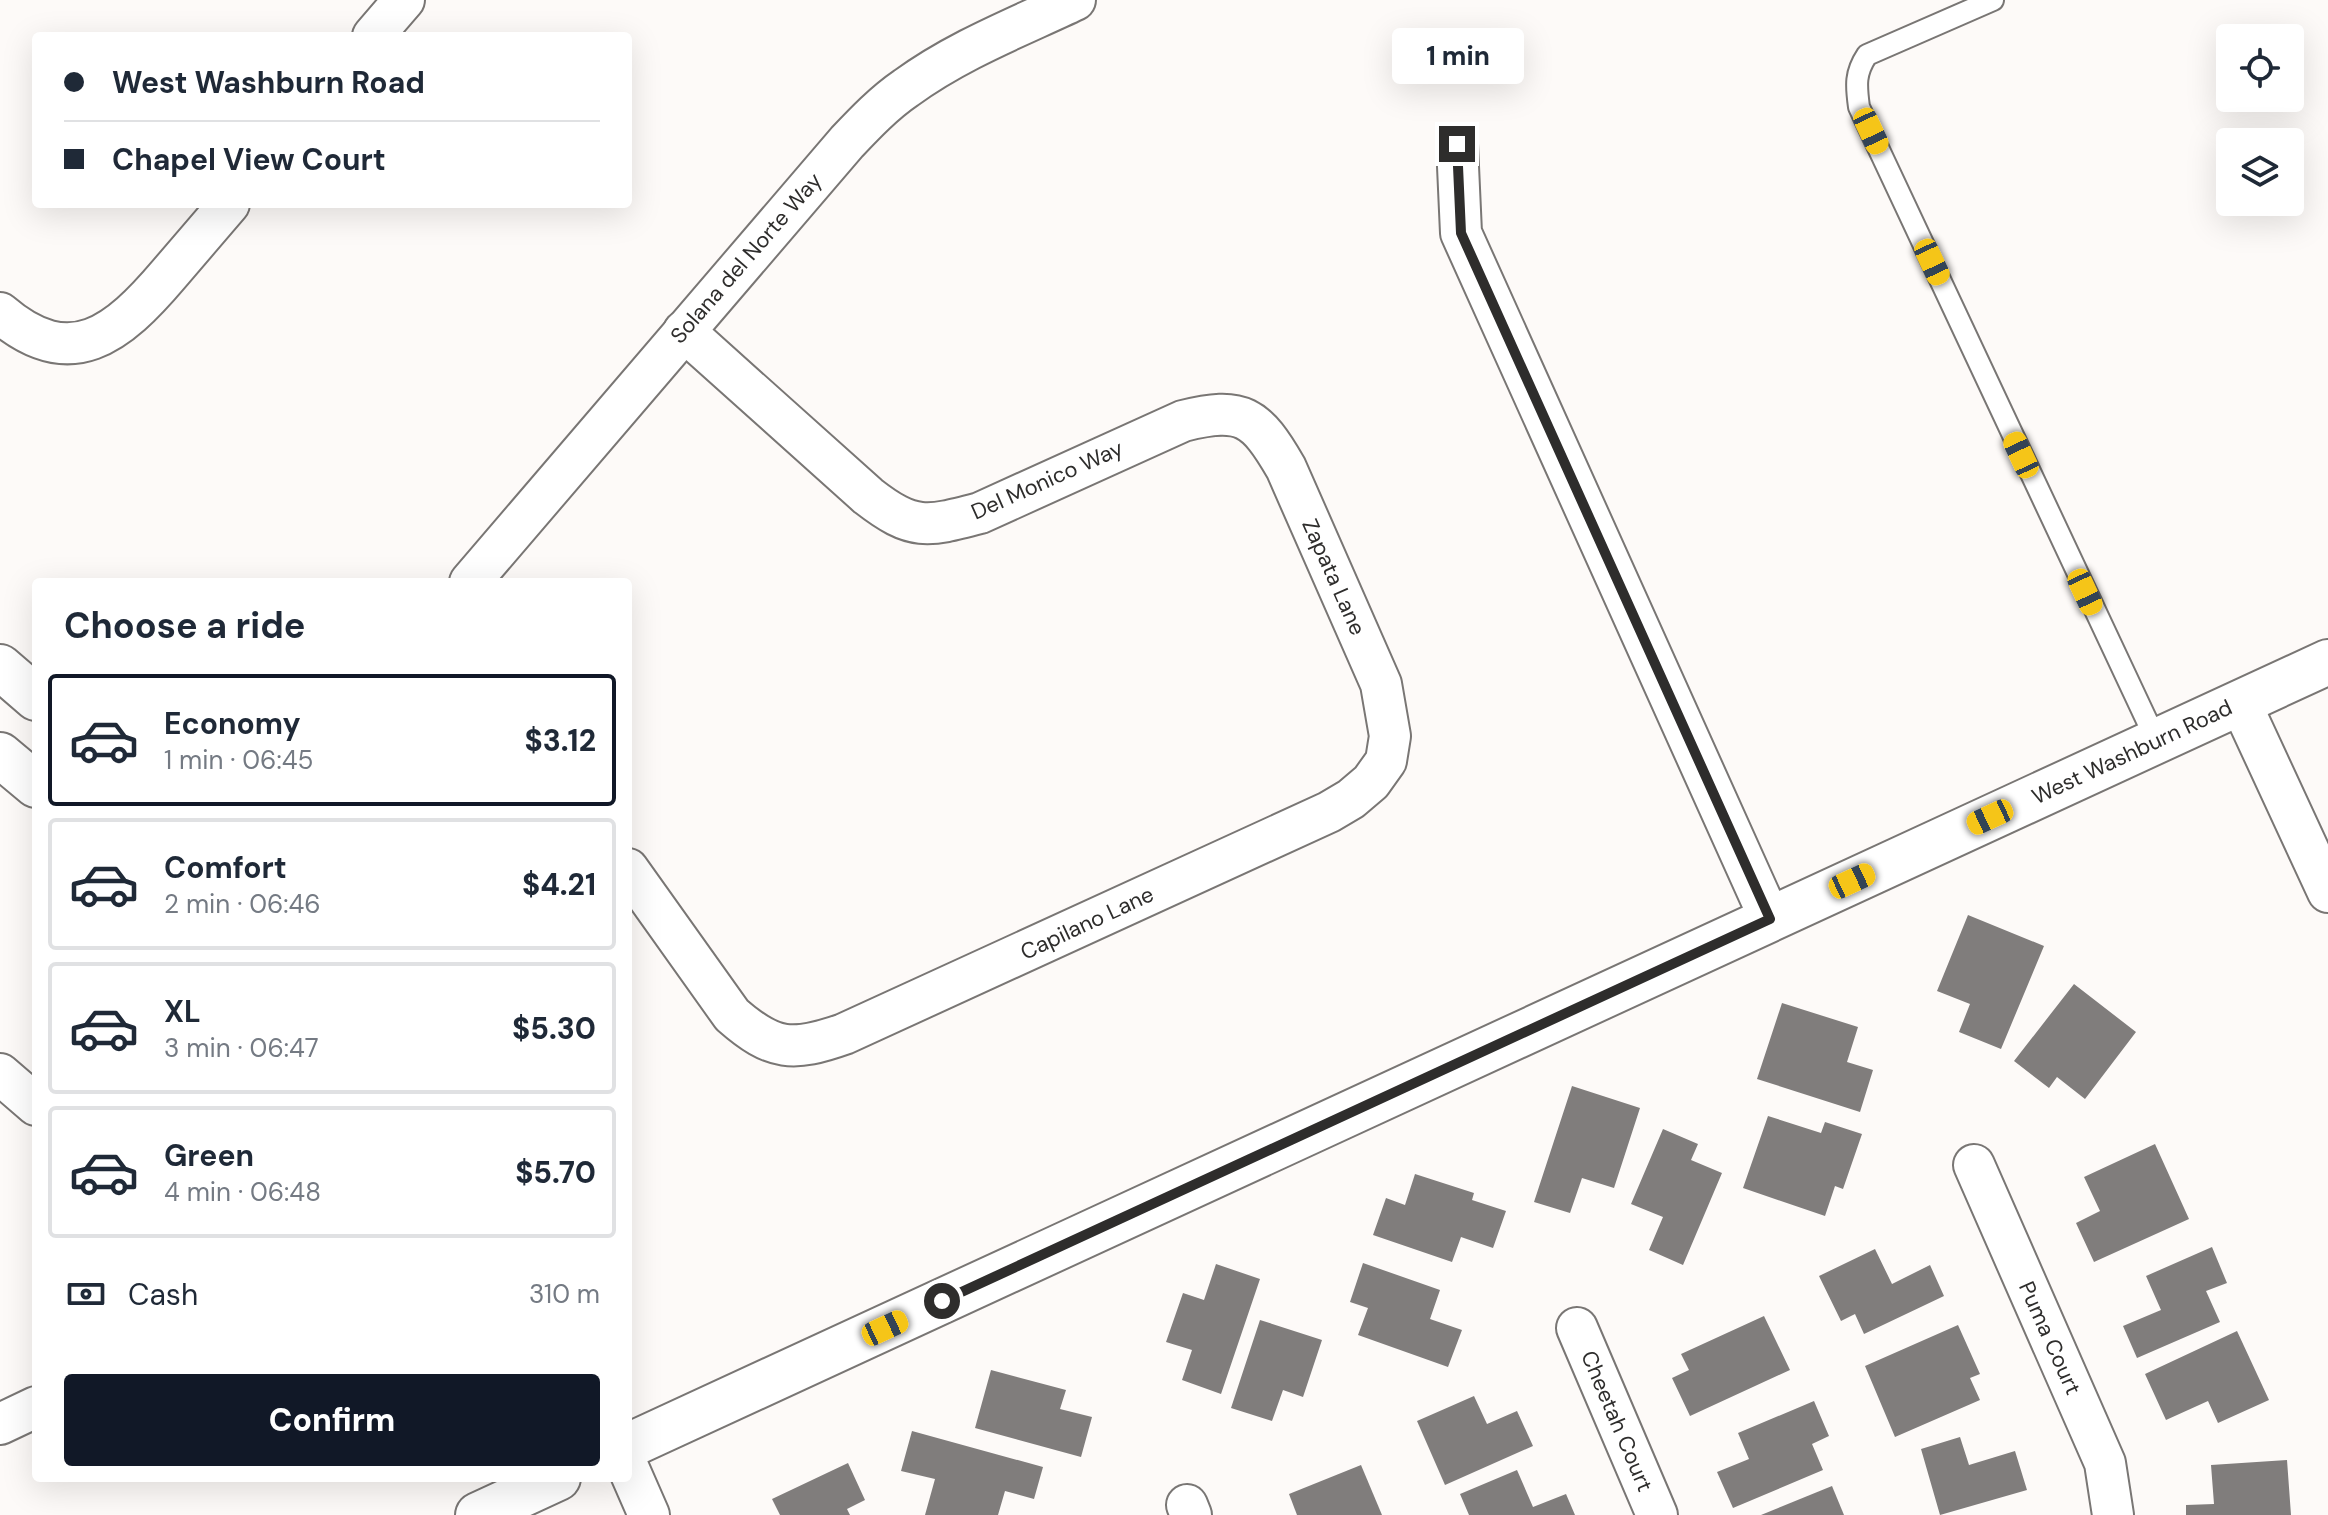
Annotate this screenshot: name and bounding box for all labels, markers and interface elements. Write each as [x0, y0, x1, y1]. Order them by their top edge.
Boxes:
map controls [2216, 24, 2304, 216]
button: locate [2216, 24, 2304, 112]
callout: 1 min [1391, 28, 1523, 84]
text: 1 min [1426, 39, 1490, 73]
text: West Washburn Road [112, 63, 425, 102]
car [1850, 104, 1892, 158]
route end [1439, 126, 1475, 162]
button: layers [2216, 128, 2304, 216]
text: Chapel View Court [112, 140, 386, 179]
street label: Solana del Norte Way [664, 166, 828, 350]
car [1911, 235, 1953, 289]
car [2000, 428, 2042, 482]
street label: Del Monico Way [966, 434, 1128, 526]
street label: Zapata Lane [1295, 514, 1373, 640]
car [2064, 565, 2106, 619]
text: Choose a ride [64, 602, 305, 649]
street label: West Washburn Road [2027, 693, 2237, 811]
icon: car [68, 704, 140, 776]
text: Economy [164, 704, 301, 743]
text: $3.12 [525, 721, 596, 760]
text: 1 min · 06:45 [164, 743, 313, 777]
car [1963, 796, 2017, 838]
icon: car [68, 848, 140, 920]
text: Comfort [164, 848, 287, 887]
car [1825, 860, 1879, 902]
text: $4.21 [522, 865, 596, 904]
street label: Capilano Lane [1016, 879, 1158, 967]
text: 2 min · 06:46 [164, 887, 321, 921]
icon: car [68, 992, 140, 1064]
text: XL [164, 992, 201, 1031]
text: $5.30 [512, 1009, 596, 1048]
text: 3 min · 06:47 [164, 1031, 319, 1065]
icon: car [68, 1136, 140, 1208]
text: Green [164, 1136, 254, 1175]
text: $5.70 [515, 1153, 596, 1192]
text: 4 min · 06:48 [164, 1175, 321, 1209]
icon: cash [64, 1272, 108, 1316]
text: Cash [128, 1275, 198, 1314]
text: 310 m [529, 1277, 600, 1311]
street label: Puma Court [2012, 1277, 2088, 1399]
route start [924, 1283, 960, 1319]
car [858, 1307, 912, 1349]
street label: Cheetah Court [1574, 1346, 1660, 1496]
button: Confirm [64, 1374, 600, 1466]

